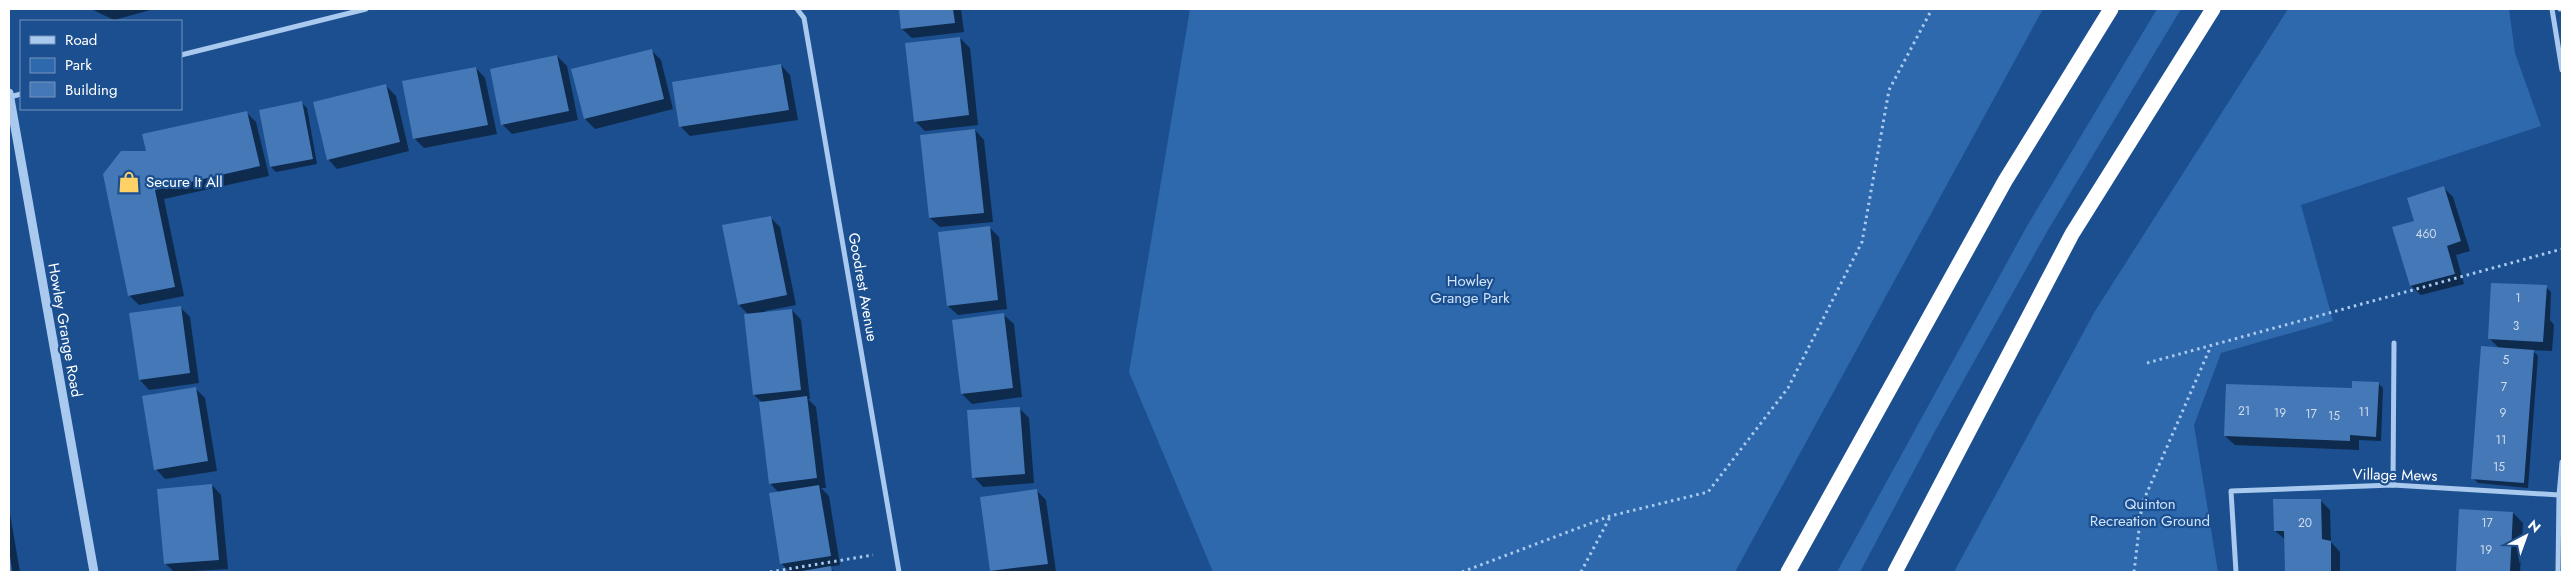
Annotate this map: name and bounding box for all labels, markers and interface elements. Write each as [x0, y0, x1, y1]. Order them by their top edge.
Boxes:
legend [20, 20, 182, 110]
text: Road [65, 29, 97, 51]
text: Park [65, 54, 92, 76]
text: Building [65, 79, 117, 101]
shop icon: Secure It All [116, 169, 142, 195]
place label: Secure It All [146, 171, 223, 193]
house number: 460 [2415, 225, 2437, 243]
street label: Goodrest Avenue [843, 231, 883, 343]
street label: Howley Grange Road [42, 261, 88, 399]
park label: Howley Grange Park [1430, 270, 1510, 309]
house number: 1 [2515, 289, 2521, 307]
house number: 3 [2513, 317, 2520, 335]
house number: 5 [2503, 351, 2510, 369]
house number: 7 [2501, 378, 2508, 396]
house number: 21 [2238, 402, 2250, 420]
house number: 11 [2359, 403, 2369, 421]
house number: 19 [2274, 404, 2286, 422]
house number: 9 [2500, 404, 2507, 422]
house number: 17 [2305, 405, 2318, 423]
house number: 15 [2328, 407, 2340, 425]
house number: 11 [2496, 431, 2506, 449]
house number: 15 [2493, 458, 2505, 476]
street label: Village Mews [2353, 463, 2437, 487]
park label: Quinton Recreation Ground [2090, 493, 2210, 532]
north arrow [2501, 511, 2551, 561]
house number: 20 [2298, 514, 2312, 532]
house number: 17 [2481, 514, 2494, 532]
text: N [2524, 515, 2545, 537]
house number: 19 [2480, 541, 2492, 559]

